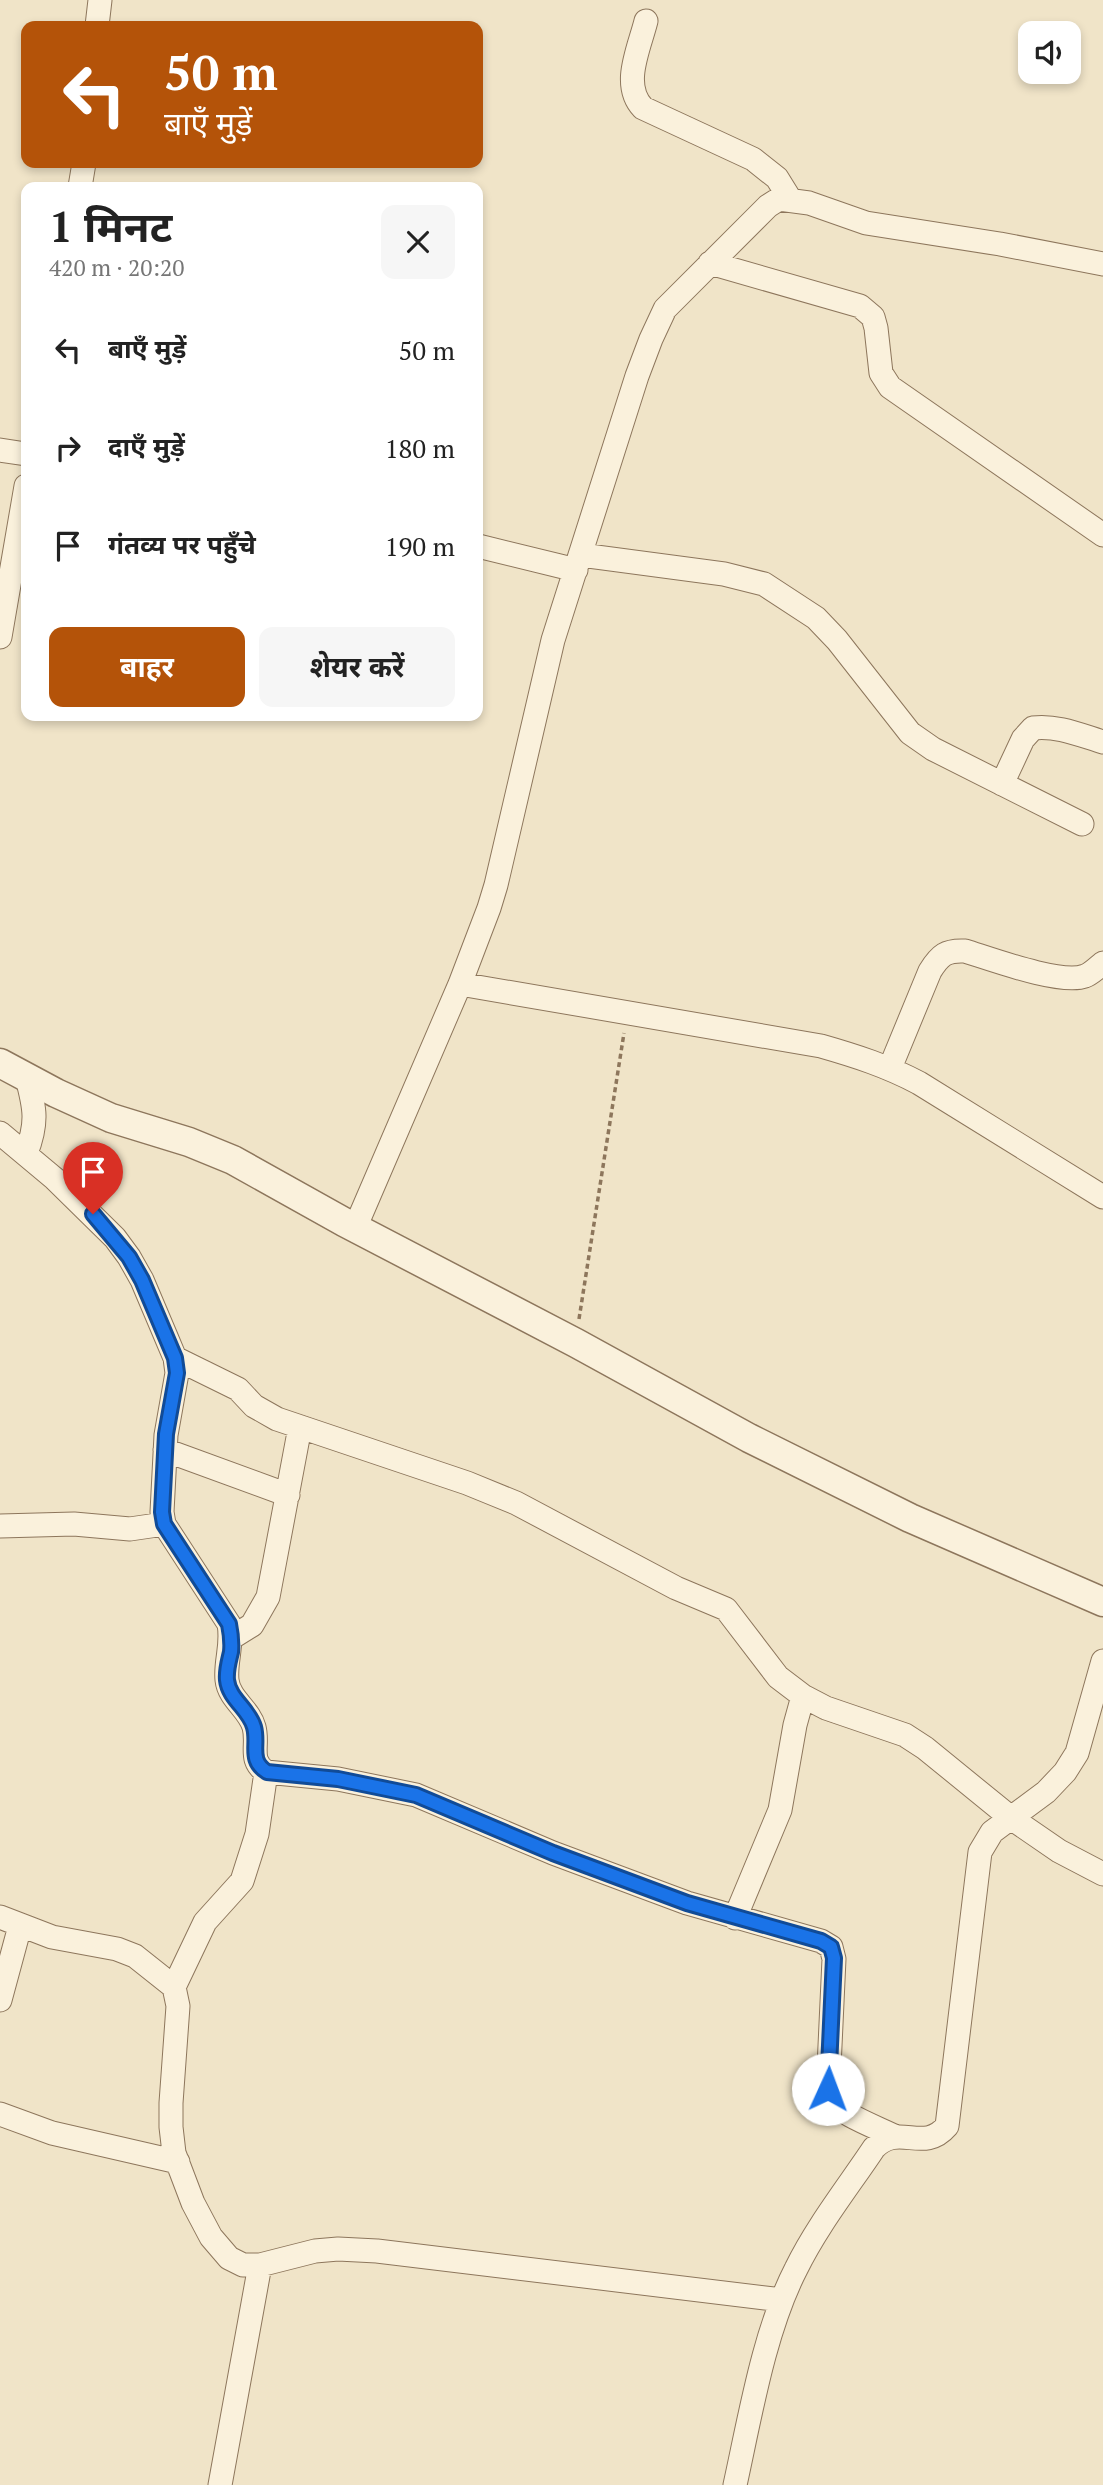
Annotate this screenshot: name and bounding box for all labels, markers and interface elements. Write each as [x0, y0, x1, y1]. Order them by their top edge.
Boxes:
map controls [1018, 21, 1081, 84]
button: sound [1018, 21, 1081, 84]
text: 50 m [164, 39, 278, 104]
icon: left [49, 49, 140, 140]
text: बाएँ मुड़ें [164, 102, 252, 144]
text: 1 मिनट [49, 198, 172, 254]
button: close [381, 205, 455, 279]
text: 420 m · 20:20 [49, 252, 184, 283]
icon: left [49, 331, 87, 369]
text: बाएँ मुड़ें [108, 331, 186, 365]
text: 50 m [399, 333, 455, 367]
icon: right [49, 429, 87, 467]
text: दाएँ मुड़ें [108, 429, 185, 463]
text: 180 m [385, 431, 455, 465]
icon: arrive [49, 527, 87, 565]
text: गंतव्य पर पहुँचे [108, 527, 256, 561]
text: 190 m [385, 529, 455, 563]
button: बाहर [49, 627, 245, 707]
button: शेयर करें [259, 627, 455, 707]
pin [63, 1142, 123, 1214]
icon: arrive [74, 1153, 112, 1191]
position arrow [791, 2052, 865, 2126]

